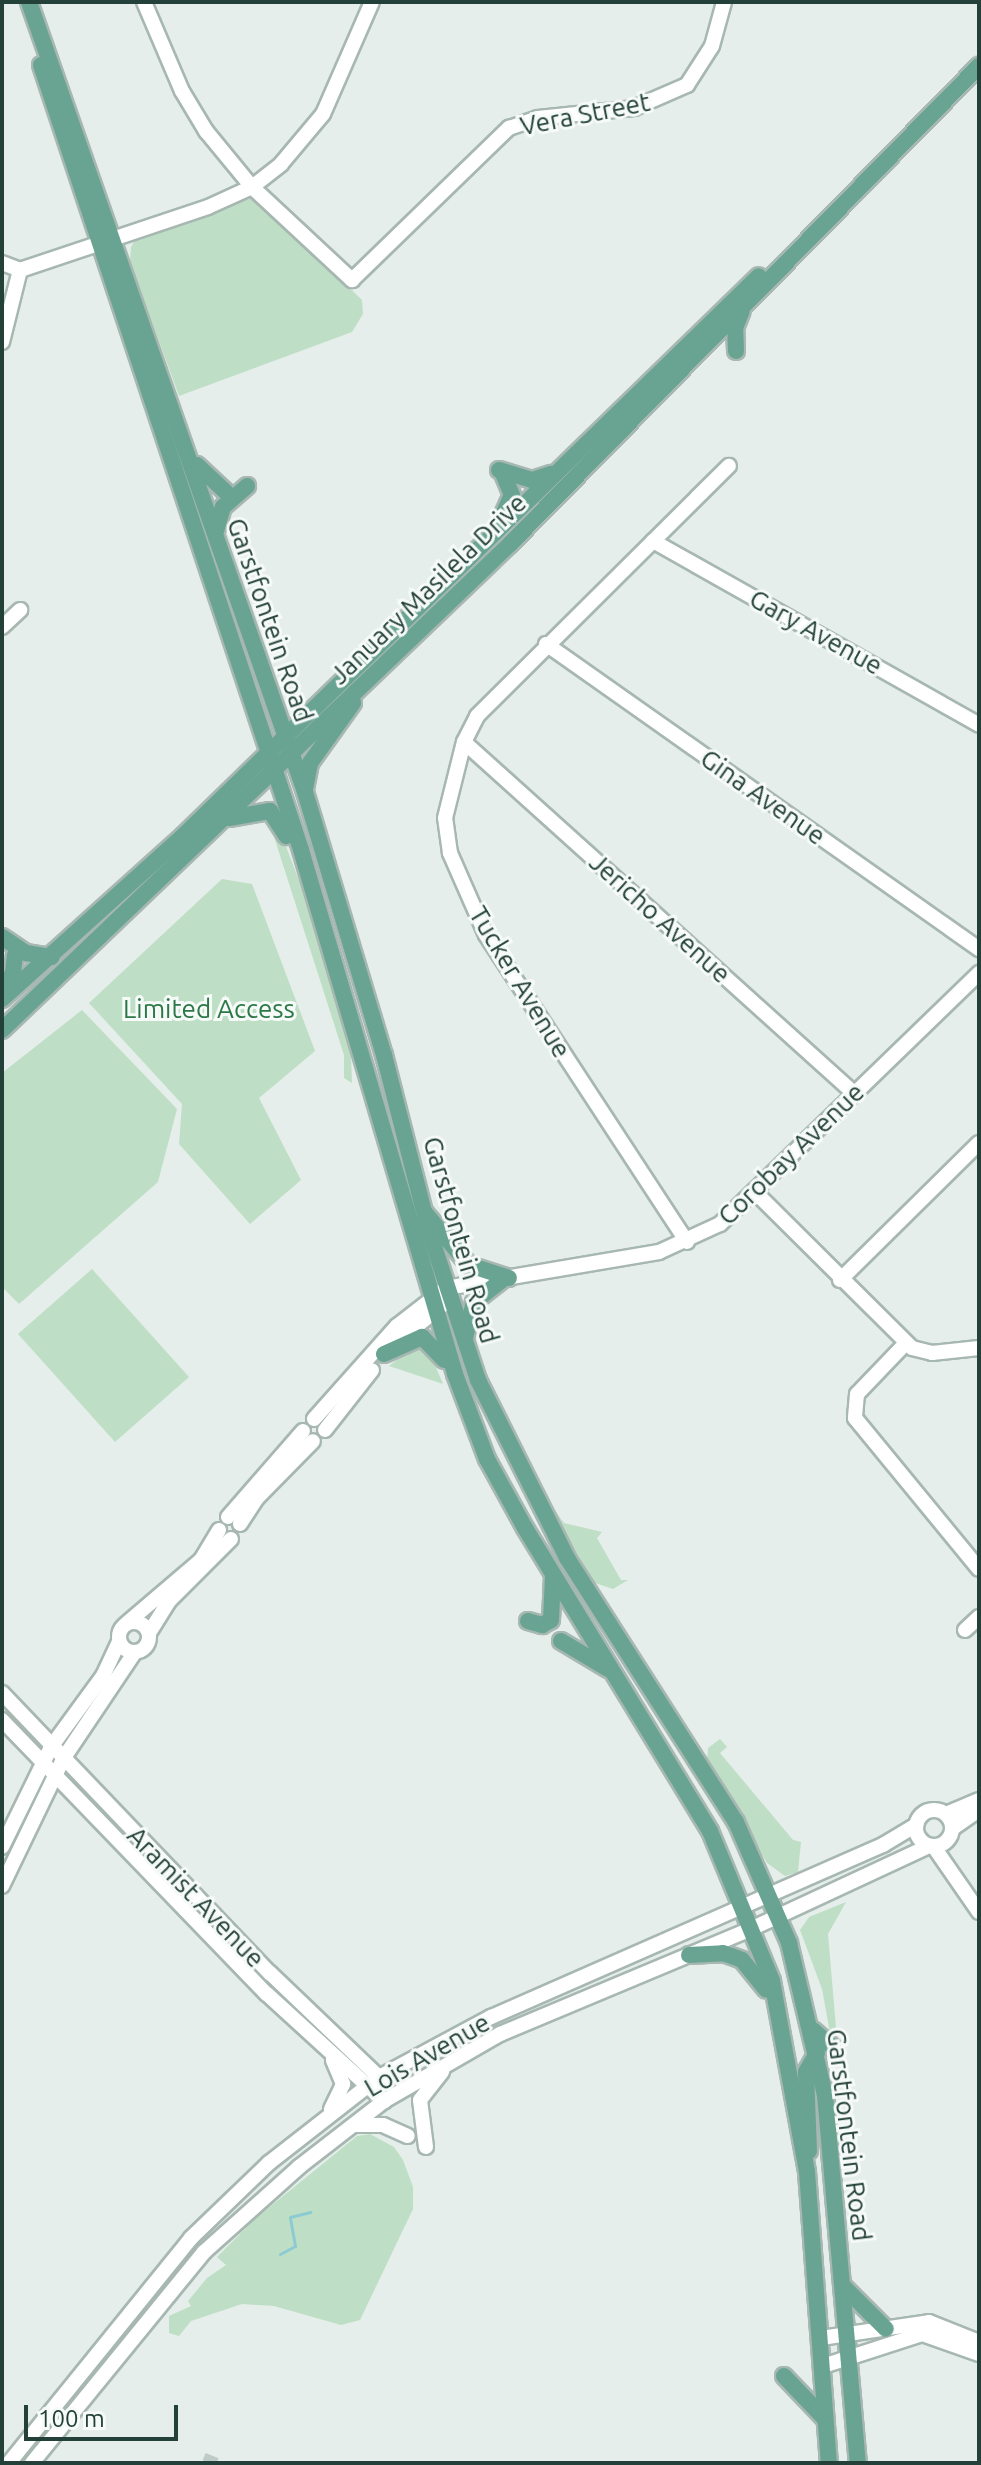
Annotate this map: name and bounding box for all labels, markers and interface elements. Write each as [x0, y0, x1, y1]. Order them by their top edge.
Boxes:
street label: Vera Street [517, 86, 653, 142]
street label: January Masilela Drive [323, 487, 533, 691]
street label: Garstfontein Road [221, 514, 319, 726]
street label: Gary Avenue [744, 583, 888, 681]
street label: Gina Avenue [695, 743, 831, 851]
street label: Jericho Avenue [583, 847, 737, 989]
street label: Tucker Avenue [463, 901, 577, 1063]
park label: Limited Access [123, 993, 295, 1025]
street label: Corobay Avenue [712, 1077, 870, 1231]
street label: Garstfontein Road [417, 1133, 505, 1347]
street label: Aramist Avenue [121, 1820, 271, 1974]
street label: Lois Avenue [359, 2007, 495, 2103]
street label: Garstfontein Road [821, 2027, 877, 2243]
scale bar [28, 2389, 182, 2439]
text: 100 m [38, 2405, 105, 2432]

